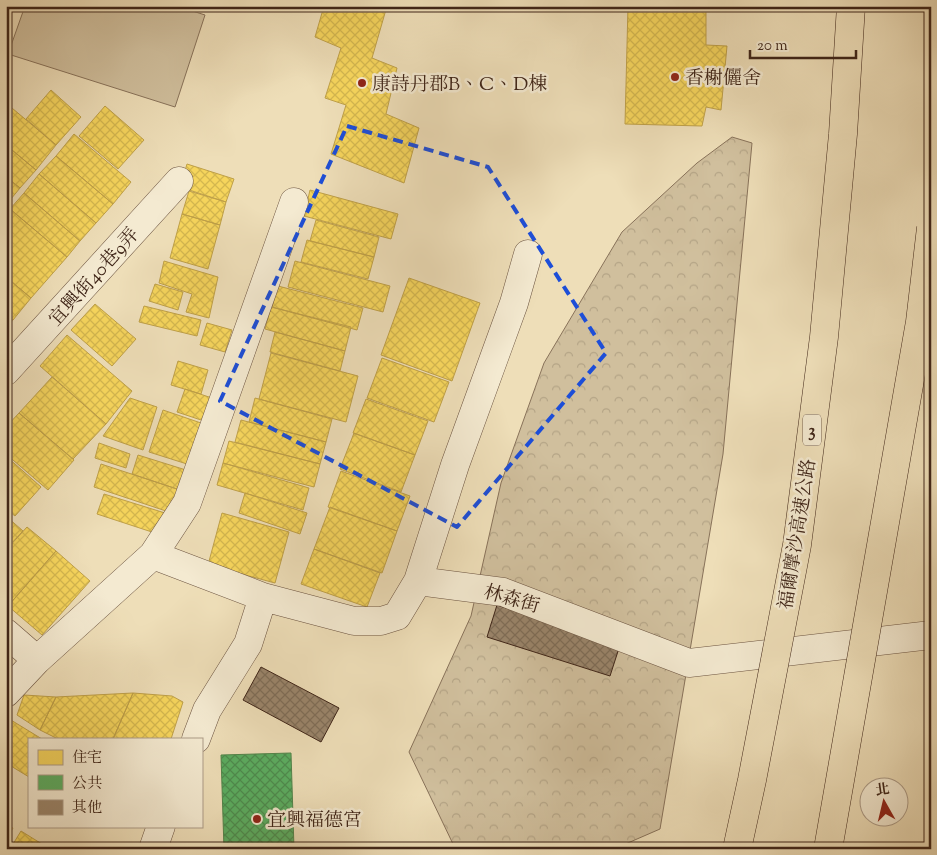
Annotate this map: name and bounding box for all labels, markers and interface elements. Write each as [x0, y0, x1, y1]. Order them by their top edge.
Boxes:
scale bar [750, 28, 856, 60]
text: 20 m [757, 36, 788, 57]
place label: 香榭儷舍 [685, 66, 761, 93]
marker: 香榭儷舍 [669, 71, 681, 83]
place label: 康詩丹郡B、C、D棟 [372, 72, 547, 99]
marker: 康詩丹郡B、C、D棟 [356, 77, 368, 89]
street label: 宜興街40巷9弄 [43, 223, 146, 333]
road number: 3 [803, 414, 821, 446]
street label: 福爾摩沙高速公路 [773, 457, 824, 612]
street label: 林森街 [480, 580, 542, 621]
legend [28, 738, 202, 828]
text: 住宅 [72, 748, 102, 769]
text: 公共 [72, 774, 102, 795]
north arrow [860, 778, 910, 828]
text: 北 [874, 780, 891, 802]
text: 其他 [72, 798, 102, 819]
place label: 宜興福德宮 [267, 808, 362, 835]
marker: 宜興福德宮 [251, 813, 263, 825]

